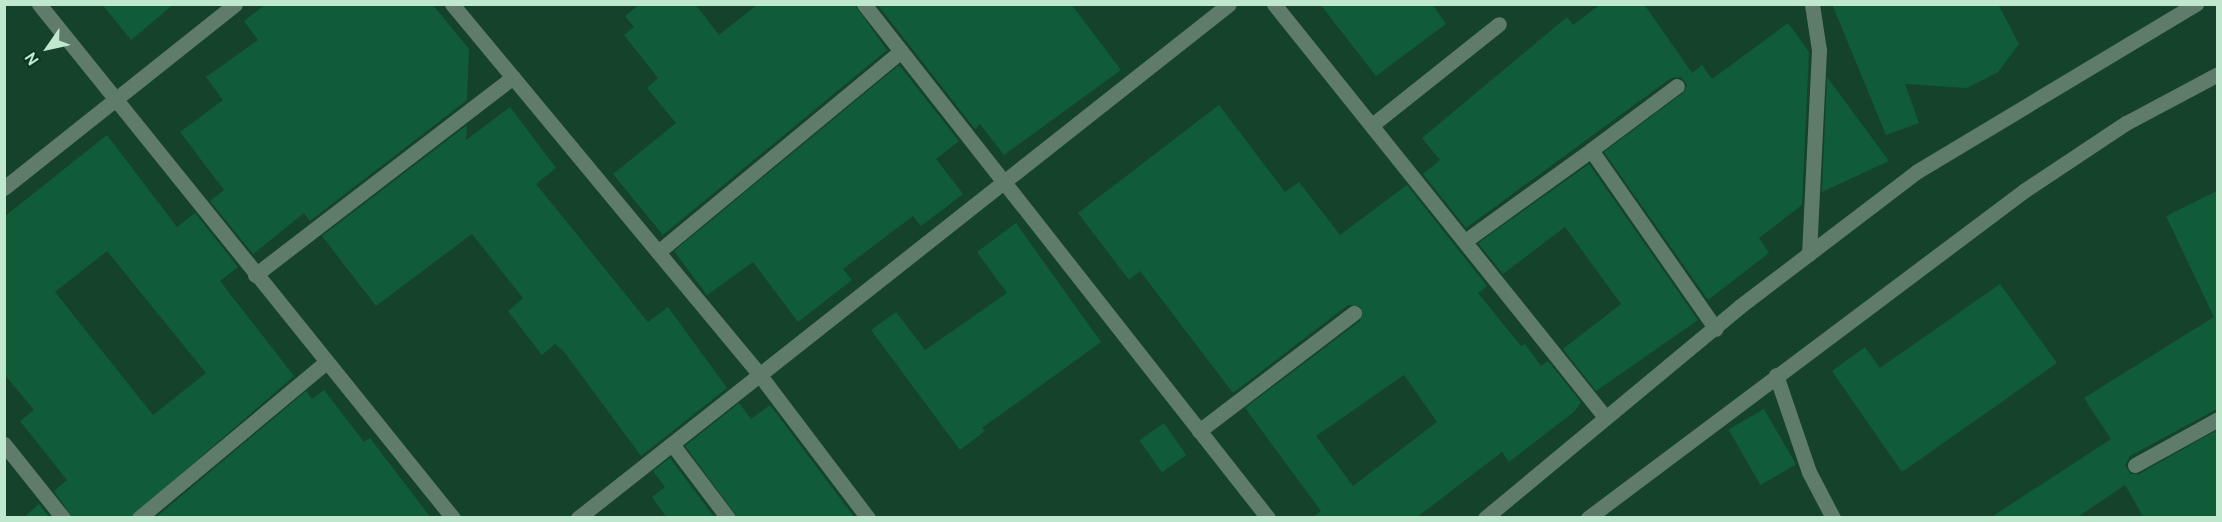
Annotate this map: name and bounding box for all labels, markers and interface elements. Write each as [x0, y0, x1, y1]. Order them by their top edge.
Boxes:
north arrow [18, 18, 78, 78]
text: N [22, 48, 45, 68]

